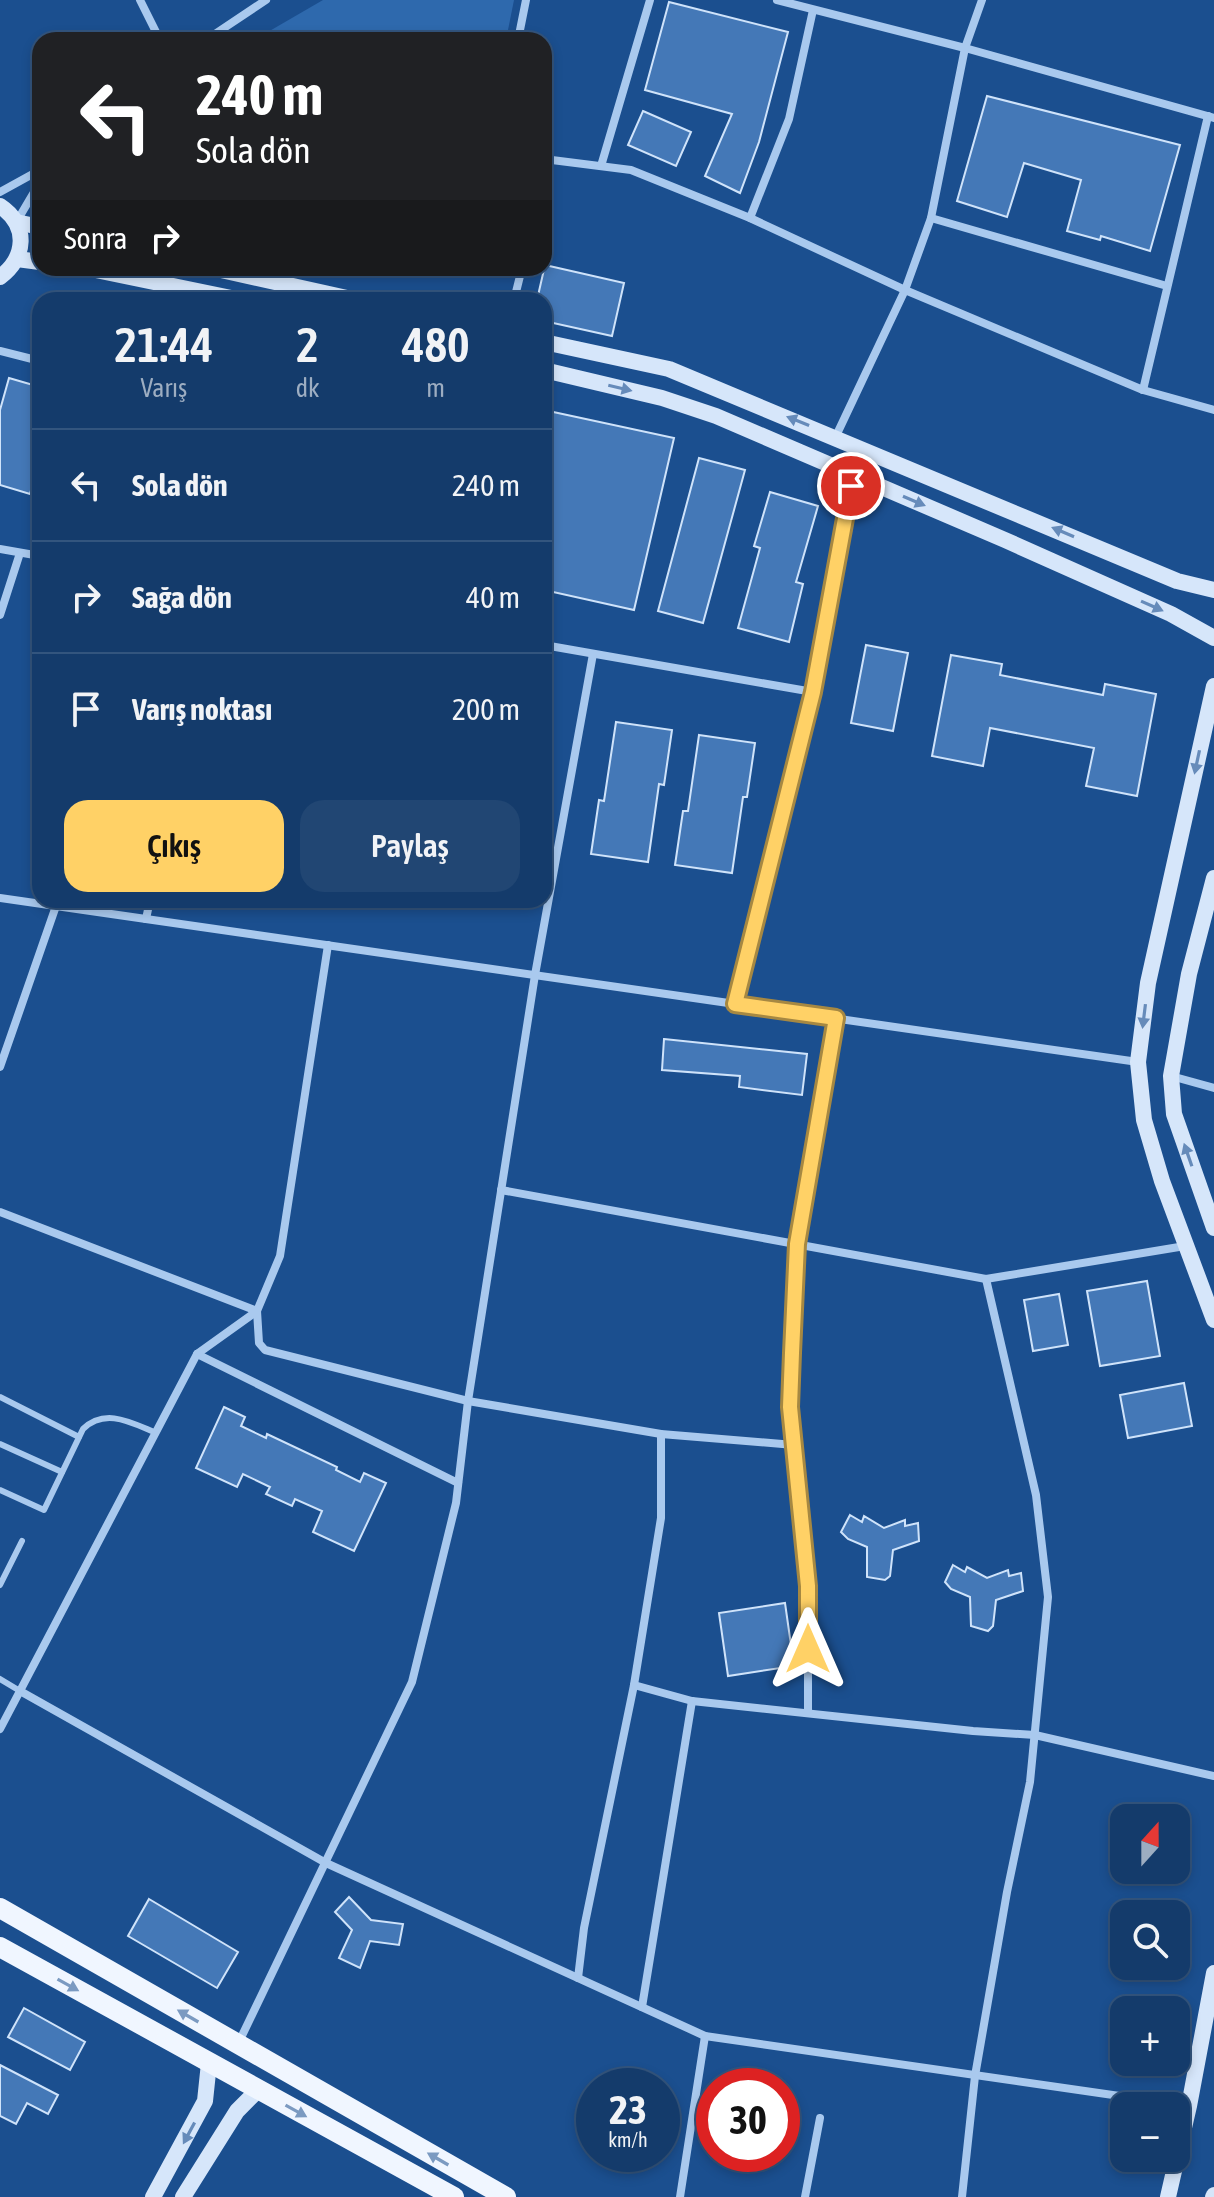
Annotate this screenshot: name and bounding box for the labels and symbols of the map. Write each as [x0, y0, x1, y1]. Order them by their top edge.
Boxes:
one-way arrow [608, 383, 633, 395]
one-way arrow [785, 414, 809, 427]
pin [817, 452, 885, 520]
one-way arrow [903, 495, 926, 508]
one-way arrow [1051, 526, 1075, 539]
one-way arrow [1141, 599, 1164, 613]
one-way arrow [1190, 750, 1203, 775]
one-way arrow [1137, 1004, 1150, 1029]
one-way arrow [1182, 1142, 1194, 1166]
position arrow [766, 1607, 850, 1691]
north arrow [1110, 1804, 1190, 1884]
one-way arrow [57, 1978, 79, 1992]
one-way arrow [177, 2009, 199, 2023]
speed limit sign: 30 [696, 2068, 800, 2172]
one-way arrow [284, 2104, 307, 2118]
one-way arrow [182, 2121, 195, 2144]
one-way arrow [427, 2152, 449, 2166]

